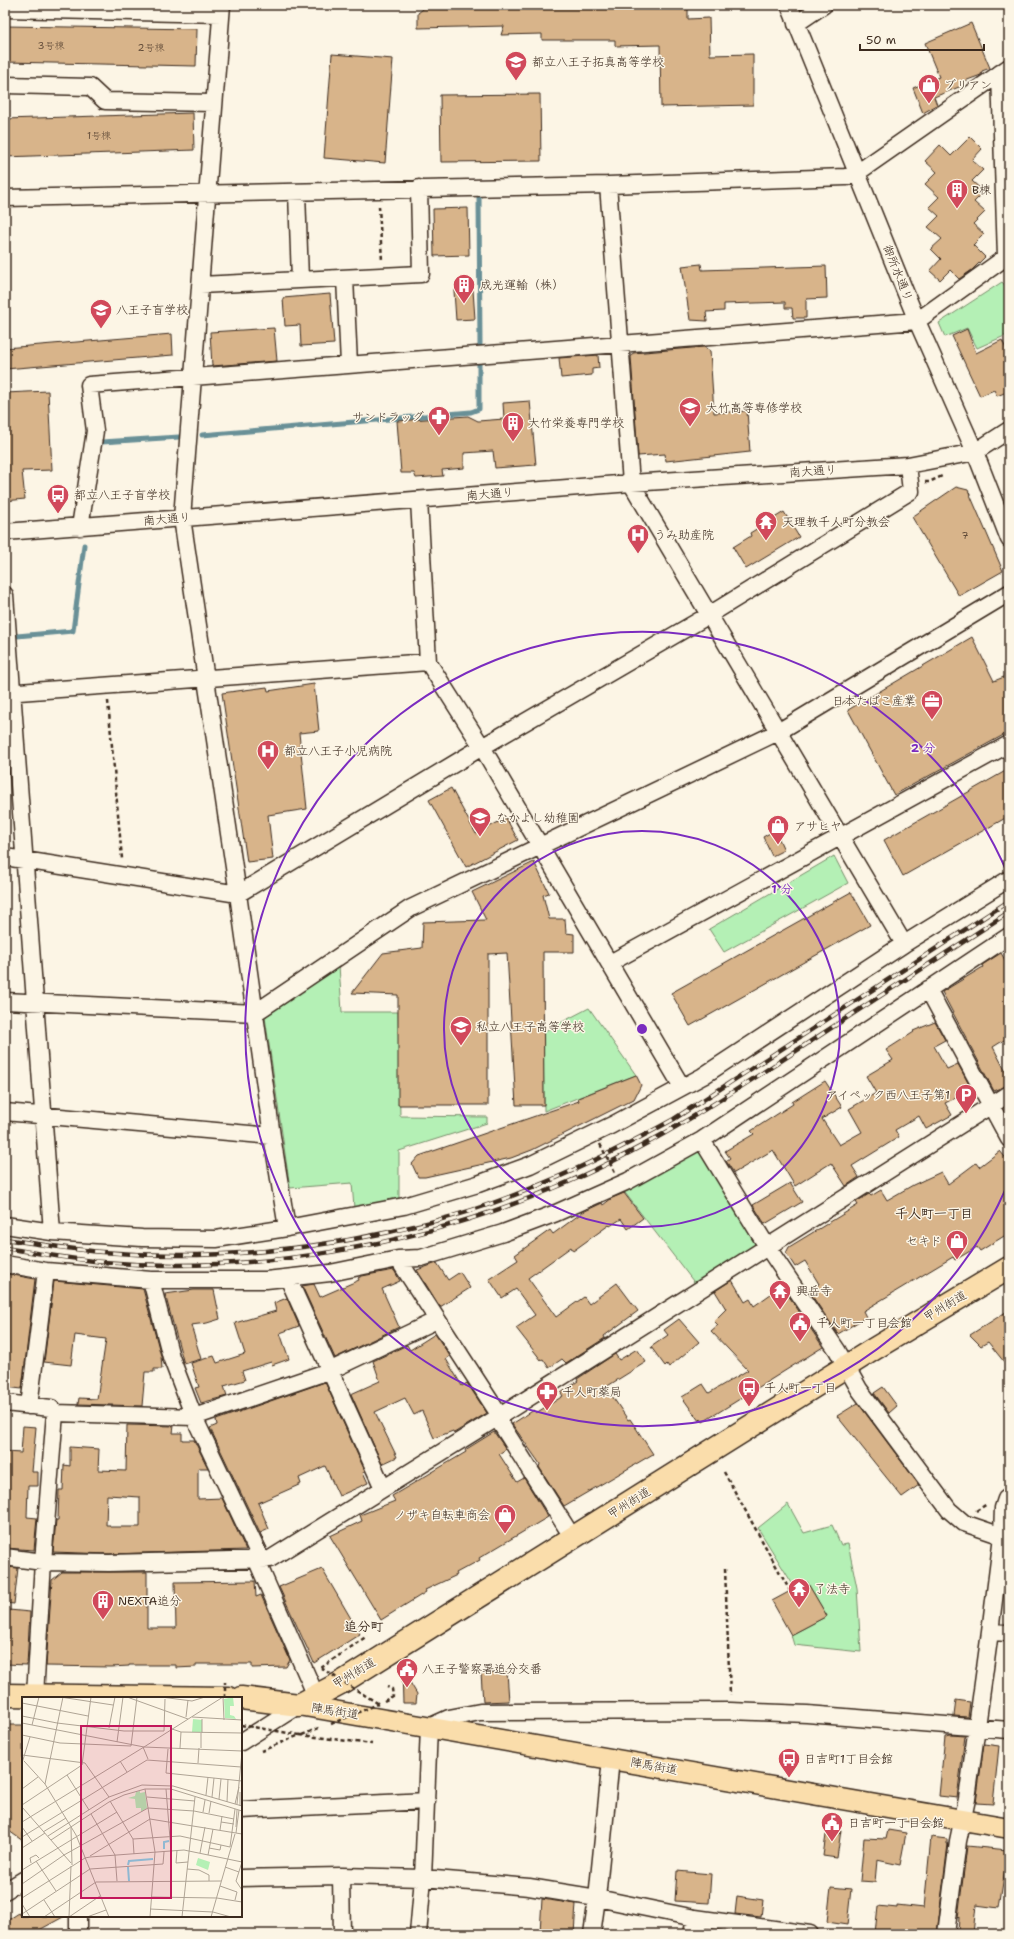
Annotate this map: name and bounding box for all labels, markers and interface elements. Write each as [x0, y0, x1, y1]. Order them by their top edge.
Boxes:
scale bar [860, 26, 984, 52]
text: 50 m [866, 32, 896, 48]
house number: 3号棟 [38, 39, 65, 52]
house number: 2号棟 [138, 41, 165, 54]
school or university icon: 都立八王子拓真高等学校 [503, 49, 529, 82]
place label: 都立八王子拓真高等学校 [532, 54, 664, 70]
shop icon: ブリアン [916, 72, 942, 105]
place label: ブリアン [944, 77, 992, 93]
house number: 1号棟 [87, 129, 111, 142]
building icon: B棟 [944, 177, 970, 210]
place label: B棟 [972, 182, 991, 198]
street label: 御所水通り [879, 242, 917, 304]
building icon: 成光運輸（株） [451, 272, 477, 305]
place label: 成光運輸（株） [480, 277, 564, 293]
school or university icon: 八王子盲学校 [88, 297, 114, 330]
place label: 八王子盲学校 [116, 302, 188, 318]
school or university icon: 大竹高等専修学校 [677, 395, 703, 428]
place label: 大竹高等専修学校 [706, 400, 802, 416]
pharmacy icon: サンドラッグ [426, 404, 452, 437]
place label: サンドラッグ [352, 409, 424, 425]
building icon: 大竹栄養専門学校 [500, 410, 526, 443]
place label: 大竹栄養専門学校 [528, 415, 624, 431]
street label: 南大通り [788, 461, 838, 481]
bus stop icon: 都立八王子盲学校 [45, 482, 71, 515]
street label: 南大通り [465, 484, 515, 504]
place label: 都立八王子盲学校 [74, 487, 170, 503]
street label: 南大通り [142, 509, 192, 529]
temple icon: 天理教千人町分教会 [753, 509, 779, 542]
place label: 天理教千人町分教会 [782, 514, 890, 530]
hospital icon: うみ助産院 [625, 522, 651, 555]
place label: うみ助産院 [654, 527, 714, 543]
house number: 7 [962, 529, 969, 542]
office icon: 日本たばこ産業 [919, 688, 945, 721]
place label: 日本たばこ産業 [832, 693, 916, 709]
hospital icon: 都立八王子小児病院 [255, 738, 281, 771]
text: 2 分 [911, 740, 935, 756]
place label: 都立八王子小児病院 [284, 743, 392, 759]
school or university icon: なかよし幼稚園 [467, 805, 493, 838]
place label: なかよし幼稚園 [496, 810, 580, 826]
shop icon: アサヒヤ [765, 813, 791, 846]
place label: アサヒヤ [794, 818, 842, 834]
text: 1 分 [771, 881, 793, 897]
school or university icon: 私立八王子高等学校 [448, 1014, 474, 1047]
place label: 私立八王子高等学校 [476, 1019, 584, 1035]
centre of rings [635, 1022, 649, 1036]
parking icon: アイペック西八王子第1 [953, 1082, 979, 1115]
place label: アイペック西八王子第1 [826, 1087, 950, 1103]
district label: 千人町一丁目 [895, 1205, 973, 1222]
shop icon: セキド [944, 1228, 970, 1261]
place label: セキド [906, 1233, 942, 1249]
temple icon: 興岳寺 [767, 1278, 793, 1311]
place label: 興岳寺 [796, 1283, 832, 1299]
street label: 甲州街道 [920, 1287, 970, 1325]
public building icon: 千人町一丁目会館 [787, 1310, 813, 1343]
place label: 千人町一丁目会館 [816, 1315, 912, 1331]
bus stop icon: 千人町一丁目 [736, 1375, 762, 1408]
pharmacy icon: 千人町薬局 [534, 1379, 560, 1412]
place label: 千人町一丁目 [764, 1380, 836, 1396]
place label: 千人町薬局 [562, 1384, 622, 1400]
street label: 甲州街道 [604, 1483, 654, 1523]
shop icon: ノザキ自転車商会 [492, 1502, 518, 1535]
place label: ノザキ自転車商会 [394, 1507, 490, 1523]
temple icon: 了法寺 [786, 1576, 812, 1609]
place label: 了法寺 [814, 1581, 850, 1597]
building icon: NEXTA追分 [90, 1588, 116, 1621]
place label: NEXTA追分 [118, 1593, 181, 1609]
district label: 追分町 [344, 1618, 384, 1635]
street label: 甲州街道 [329, 1654, 379, 1692]
public building icon: 八王子警察署追分交番 [394, 1656, 420, 1689]
place label: 八王子警察署追分交番 [422, 1661, 542, 1677]
inset map [22, 1697, 242, 1917]
street label: 陣馬街道 [310, 1699, 360, 1723]
bus stop icon: 日吉町1丁目会館 [776, 1746, 802, 1779]
place label: 日吉町1丁目会館 [804, 1751, 893, 1767]
street label: 陣馬街道 [629, 1754, 679, 1778]
public building icon: 日吉町一丁目会館 [819, 1810, 845, 1843]
place label: 日吉町一丁目会館 [848, 1815, 944, 1831]

